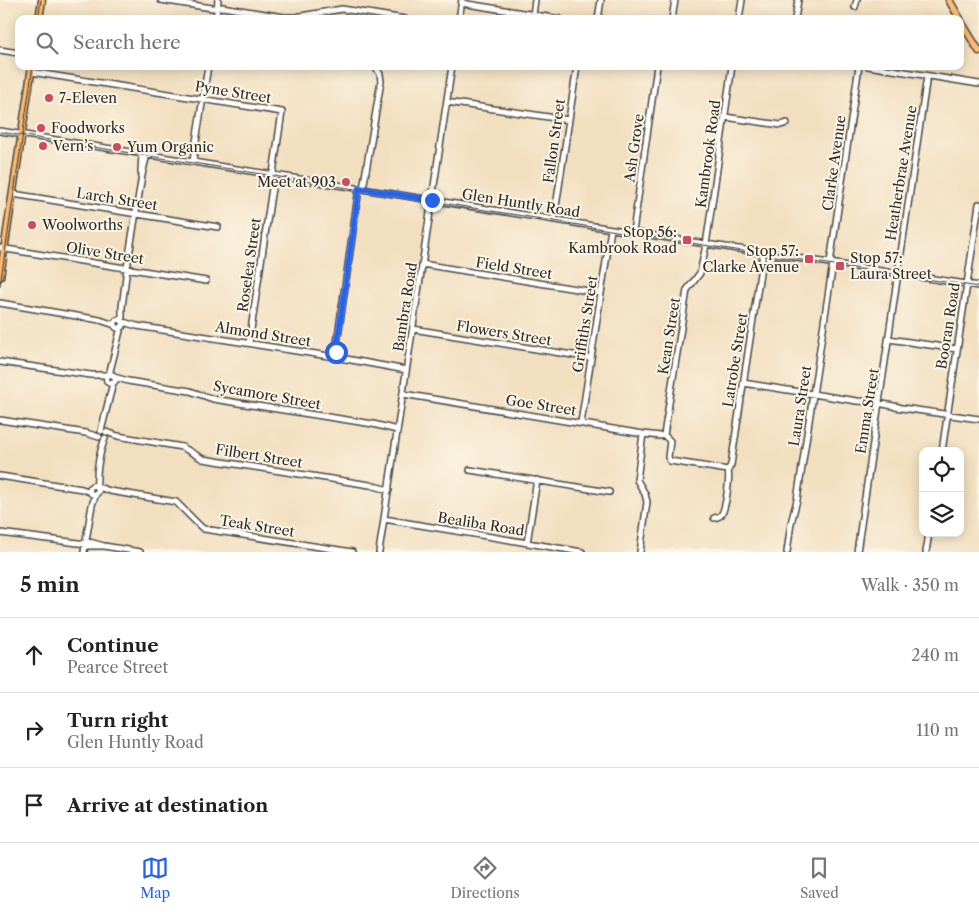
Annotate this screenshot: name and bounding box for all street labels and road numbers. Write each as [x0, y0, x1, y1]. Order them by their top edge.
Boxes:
street label: Pyne Street [194, 77, 273, 107]
street label: Fallon Street [539, 98, 569, 184]
street label: Kambrook Road [692, 98, 725, 209]
street label: Heatherbrae Avenue [881, 104, 921, 242]
street label: Ash Grove [620, 112, 648, 184]
street label: Clarke Avenue [818, 114, 850, 212]
street label: Larch Street [75, 184, 159, 214]
street label: Glen Huntly Road [461, 185, 582, 221]
street label: Roselea Street [233, 217, 265, 313]
street label: Olive Street [65, 238, 145, 268]
street label: Field Street [474, 253, 554, 283]
street label: Bambra Road [389, 261, 421, 353]
street label: Griffiths Street [568, 274, 602, 374]
street label: Booran Road [932, 281, 964, 371]
street label: Kean Street [654, 296, 684, 376]
street label: Latrobe Street [719, 311, 751, 409]
street label: Almond Street [213, 317, 312, 350]
street label: Flowers Street [455, 317, 553, 349]
street label: Laura Street [785, 364, 815, 448]
street label: Emma Street [851, 367, 883, 455]
street label: Sycamore Street [212, 377, 322, 413]
street label: Goe Street [504, 391, 578, 419]
street label: Filbert Street [214, 440, 304, 472]
street label: Bealiba Road [436, 508, 526, 540]
street label: Teak Street [218, 511, 296, 541]

